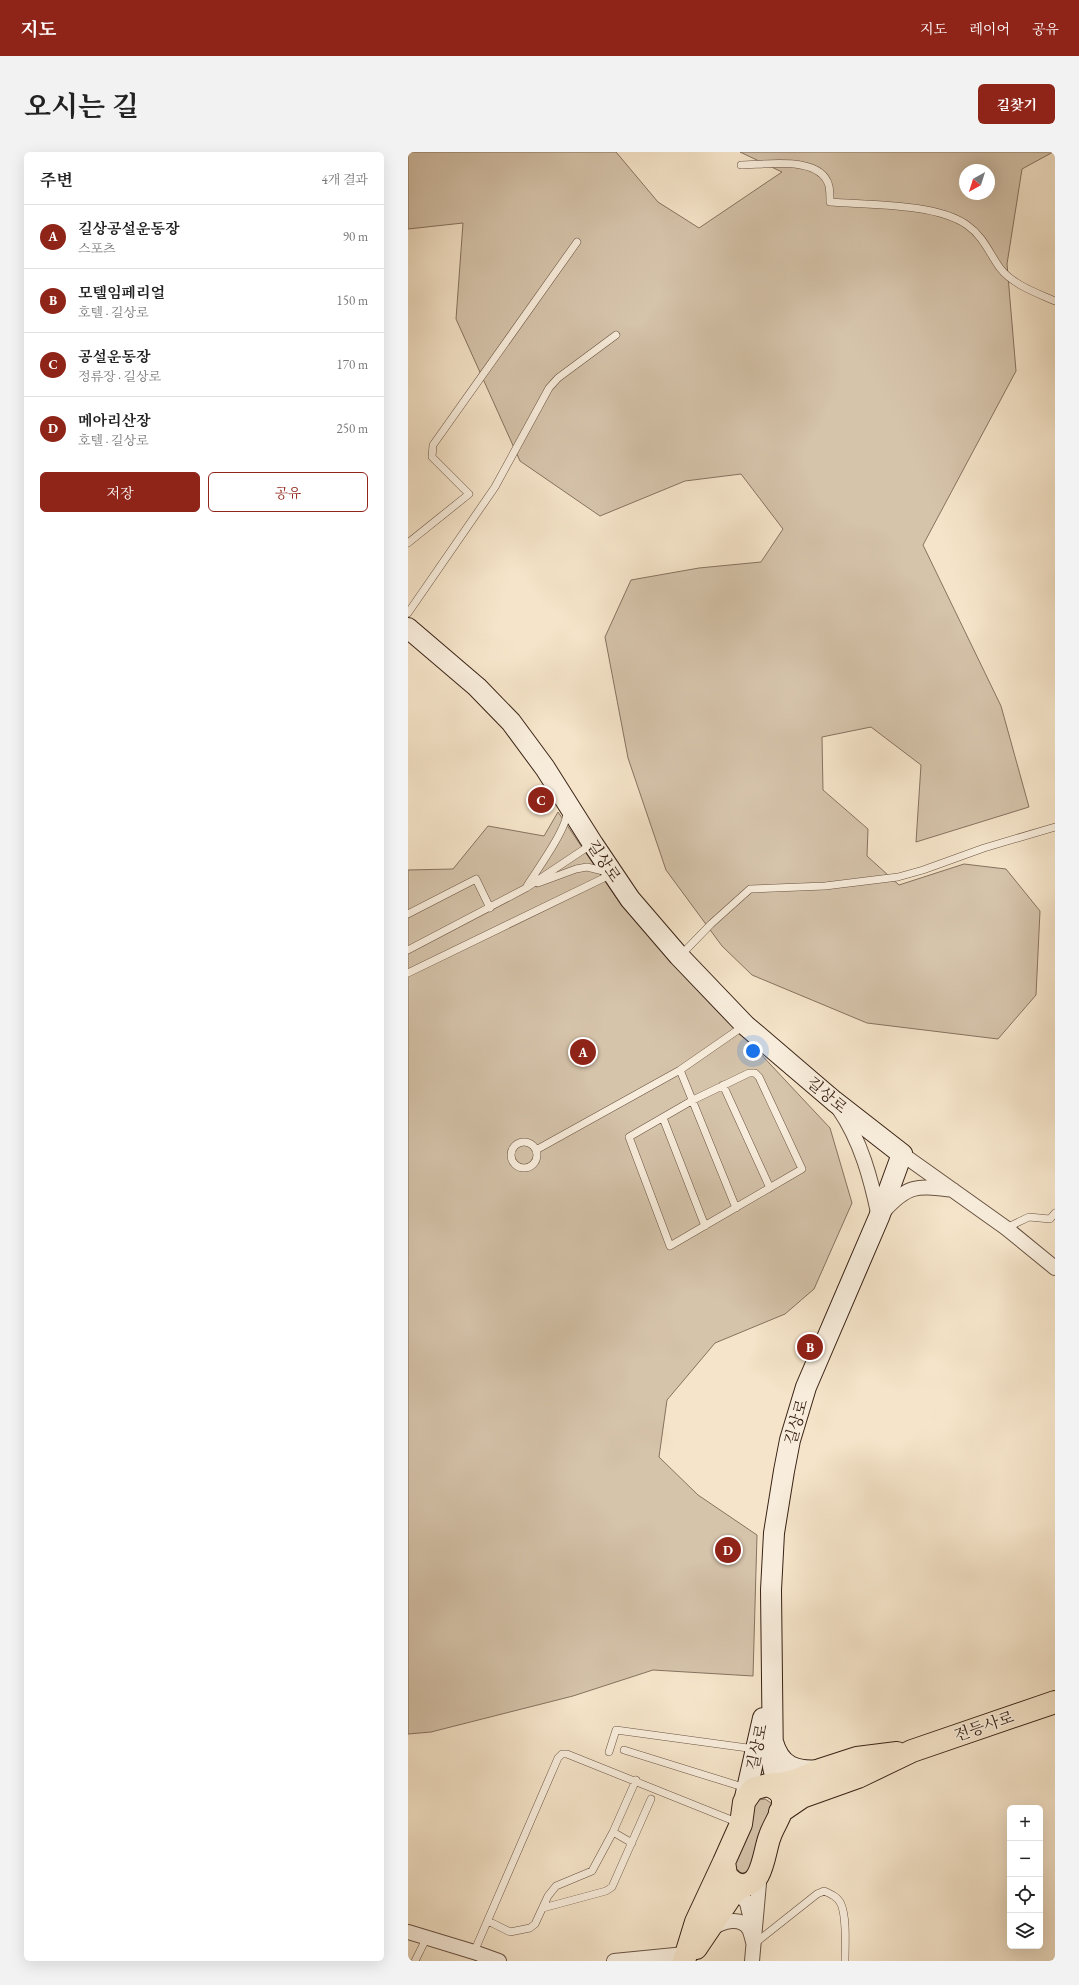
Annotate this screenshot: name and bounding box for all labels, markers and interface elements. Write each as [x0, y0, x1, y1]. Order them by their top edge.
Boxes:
text: 지도 [20, 17, 57, 42]
text: 지도 [920, 20, 947, 38]
text: 레이어 [969, 20, 1010, 38]
text: 공유 [1032, 20, 1059, 38]
button: 길찾기 [978, 84, 1055, 124]
text: 오시는 길 [24, 88, 139, 124]
north arrow [959, 164, 995, 200]
text: 주변 [40, 169, 73, 191]
text: 4개 결과 [321, 171, 368, 188]
text: 길상공설운동장 [78, 219, 179, 238]
text: A [48, 228, 58, 245]
text: 90 m [343, 228, 368, 245]
text: 스포츠 [78, 240, 116, 257]
text: 모텔임페리얼 [78, 283, 165, 302]
text: B [49, 292, 57, 309]
text: 150 m [337, 292, 368, 309]
text: 호텔 · 길상로 [78, 304, 149, 321]
text: 공설운동장 [78, 347, 150, 366]
text: C [48, 356, 58, 373]
text: 170 m [337, 356, 368, 373]
text: 정류장 · 길상로 [78, 368, 161, 385]
text: 메아리산장 [78, 411, 150, 430]
text: D [48, 420, 58, 437]
text: 250 m [337, 420, 368, 437]
text: 호텔 · 길상로 [78, 432, 149, 449]
button: 저장 [40, 472, 200, 512]
button: 공유 [208, 472, 368, 512]
pin: C [528, 785, 554, 815]
street label: 길상로 [582, 836, 626, 887]
pin: A [570, 1037, 596, 1067]
your location [743, 1041, 763, 1061]
street label: 길상로 [802, 1072, 852, 1118]
pin: B [797, 1332, 823, 1362]
street label: 길상로 [780, 1396, 813, 1447]
pin: D [715, 1535, 741, 1565]
street label: 전등사로 [951, 1706, 1017, 1746]
street label: 길상로 [742, 1722, 772, 1772]
map controls [1007, 1805, 1043, 1949]
button: + [1007, 1805, 1043, 1841]
button: − [1007, 1841, 1043, 1877]
button: locate [1007, 1877, 1043, 1913]
button: layers [1007, 1913, 1043, 1949]

